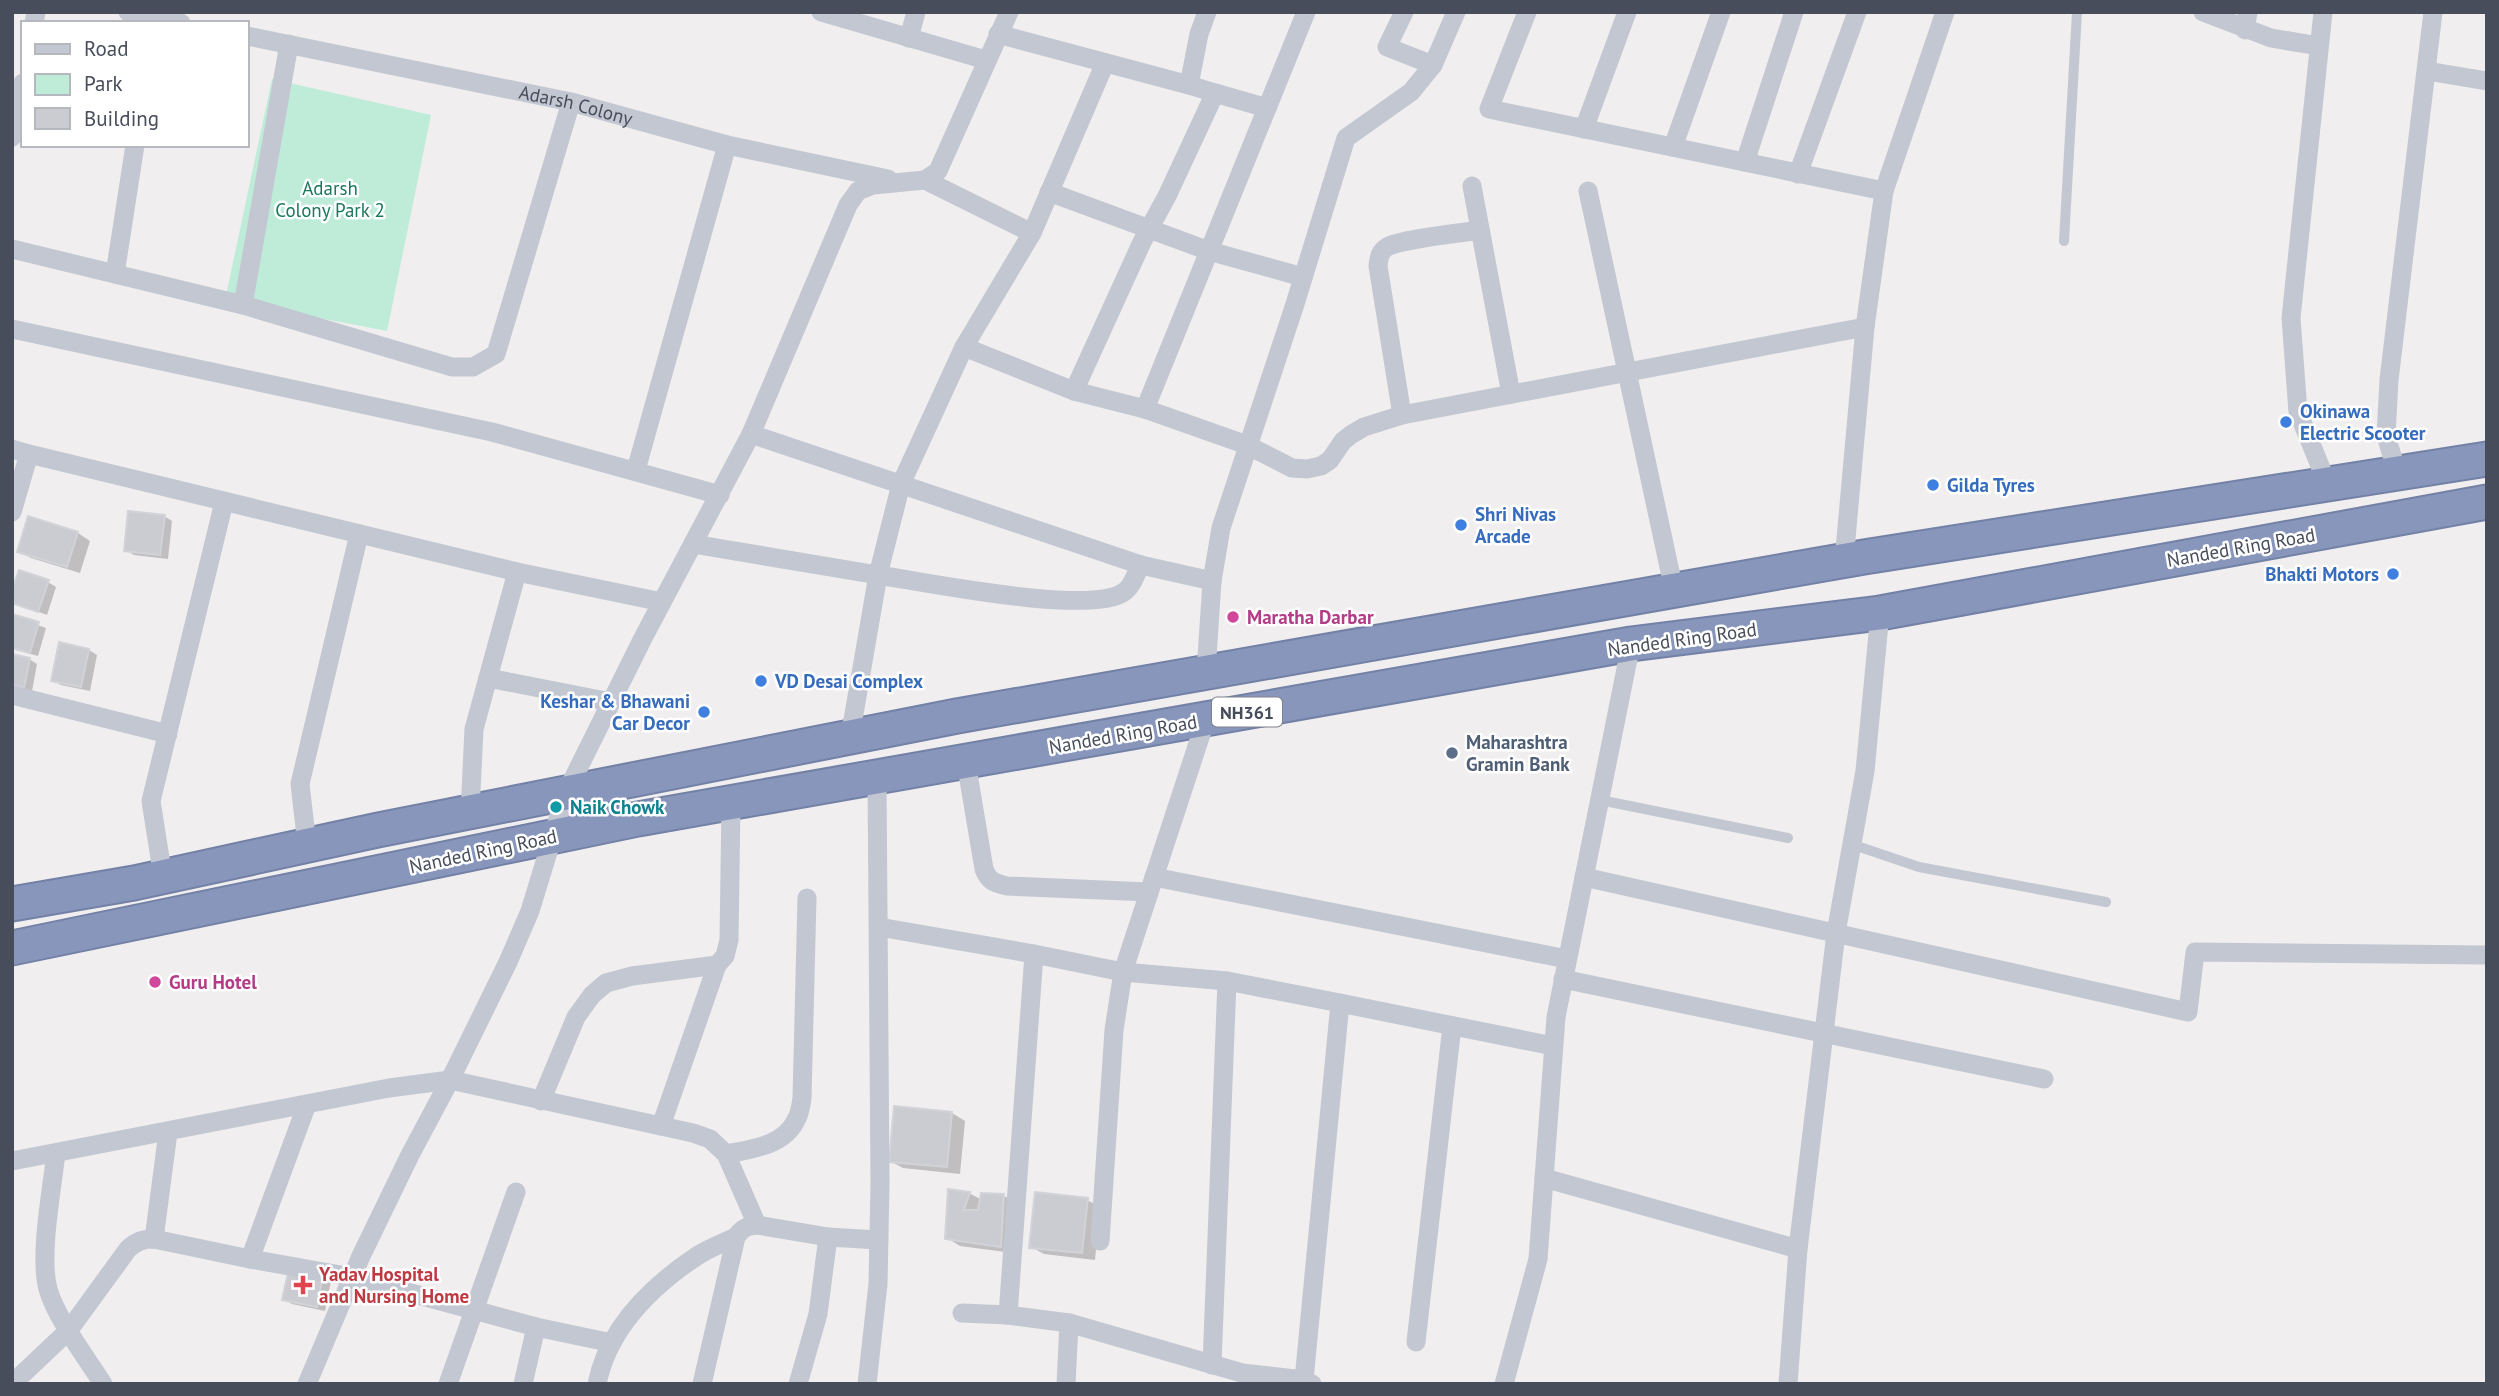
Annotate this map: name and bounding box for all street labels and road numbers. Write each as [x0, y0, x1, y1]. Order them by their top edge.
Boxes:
street label: Adarsh Colony [517, 80, 635, 130]
street label: Nanded Ring Road [2165, 522, 2317, 572]
street label: Nanded Ring Road [1606, 617, 1758, 661]
road number: NH361 [1212, 698, 1282, 726]
street label: Nanded Ring Road [1047, 709, 1199, 759]
street label: Nanded Ring Road [407, 824, 559, 878]

